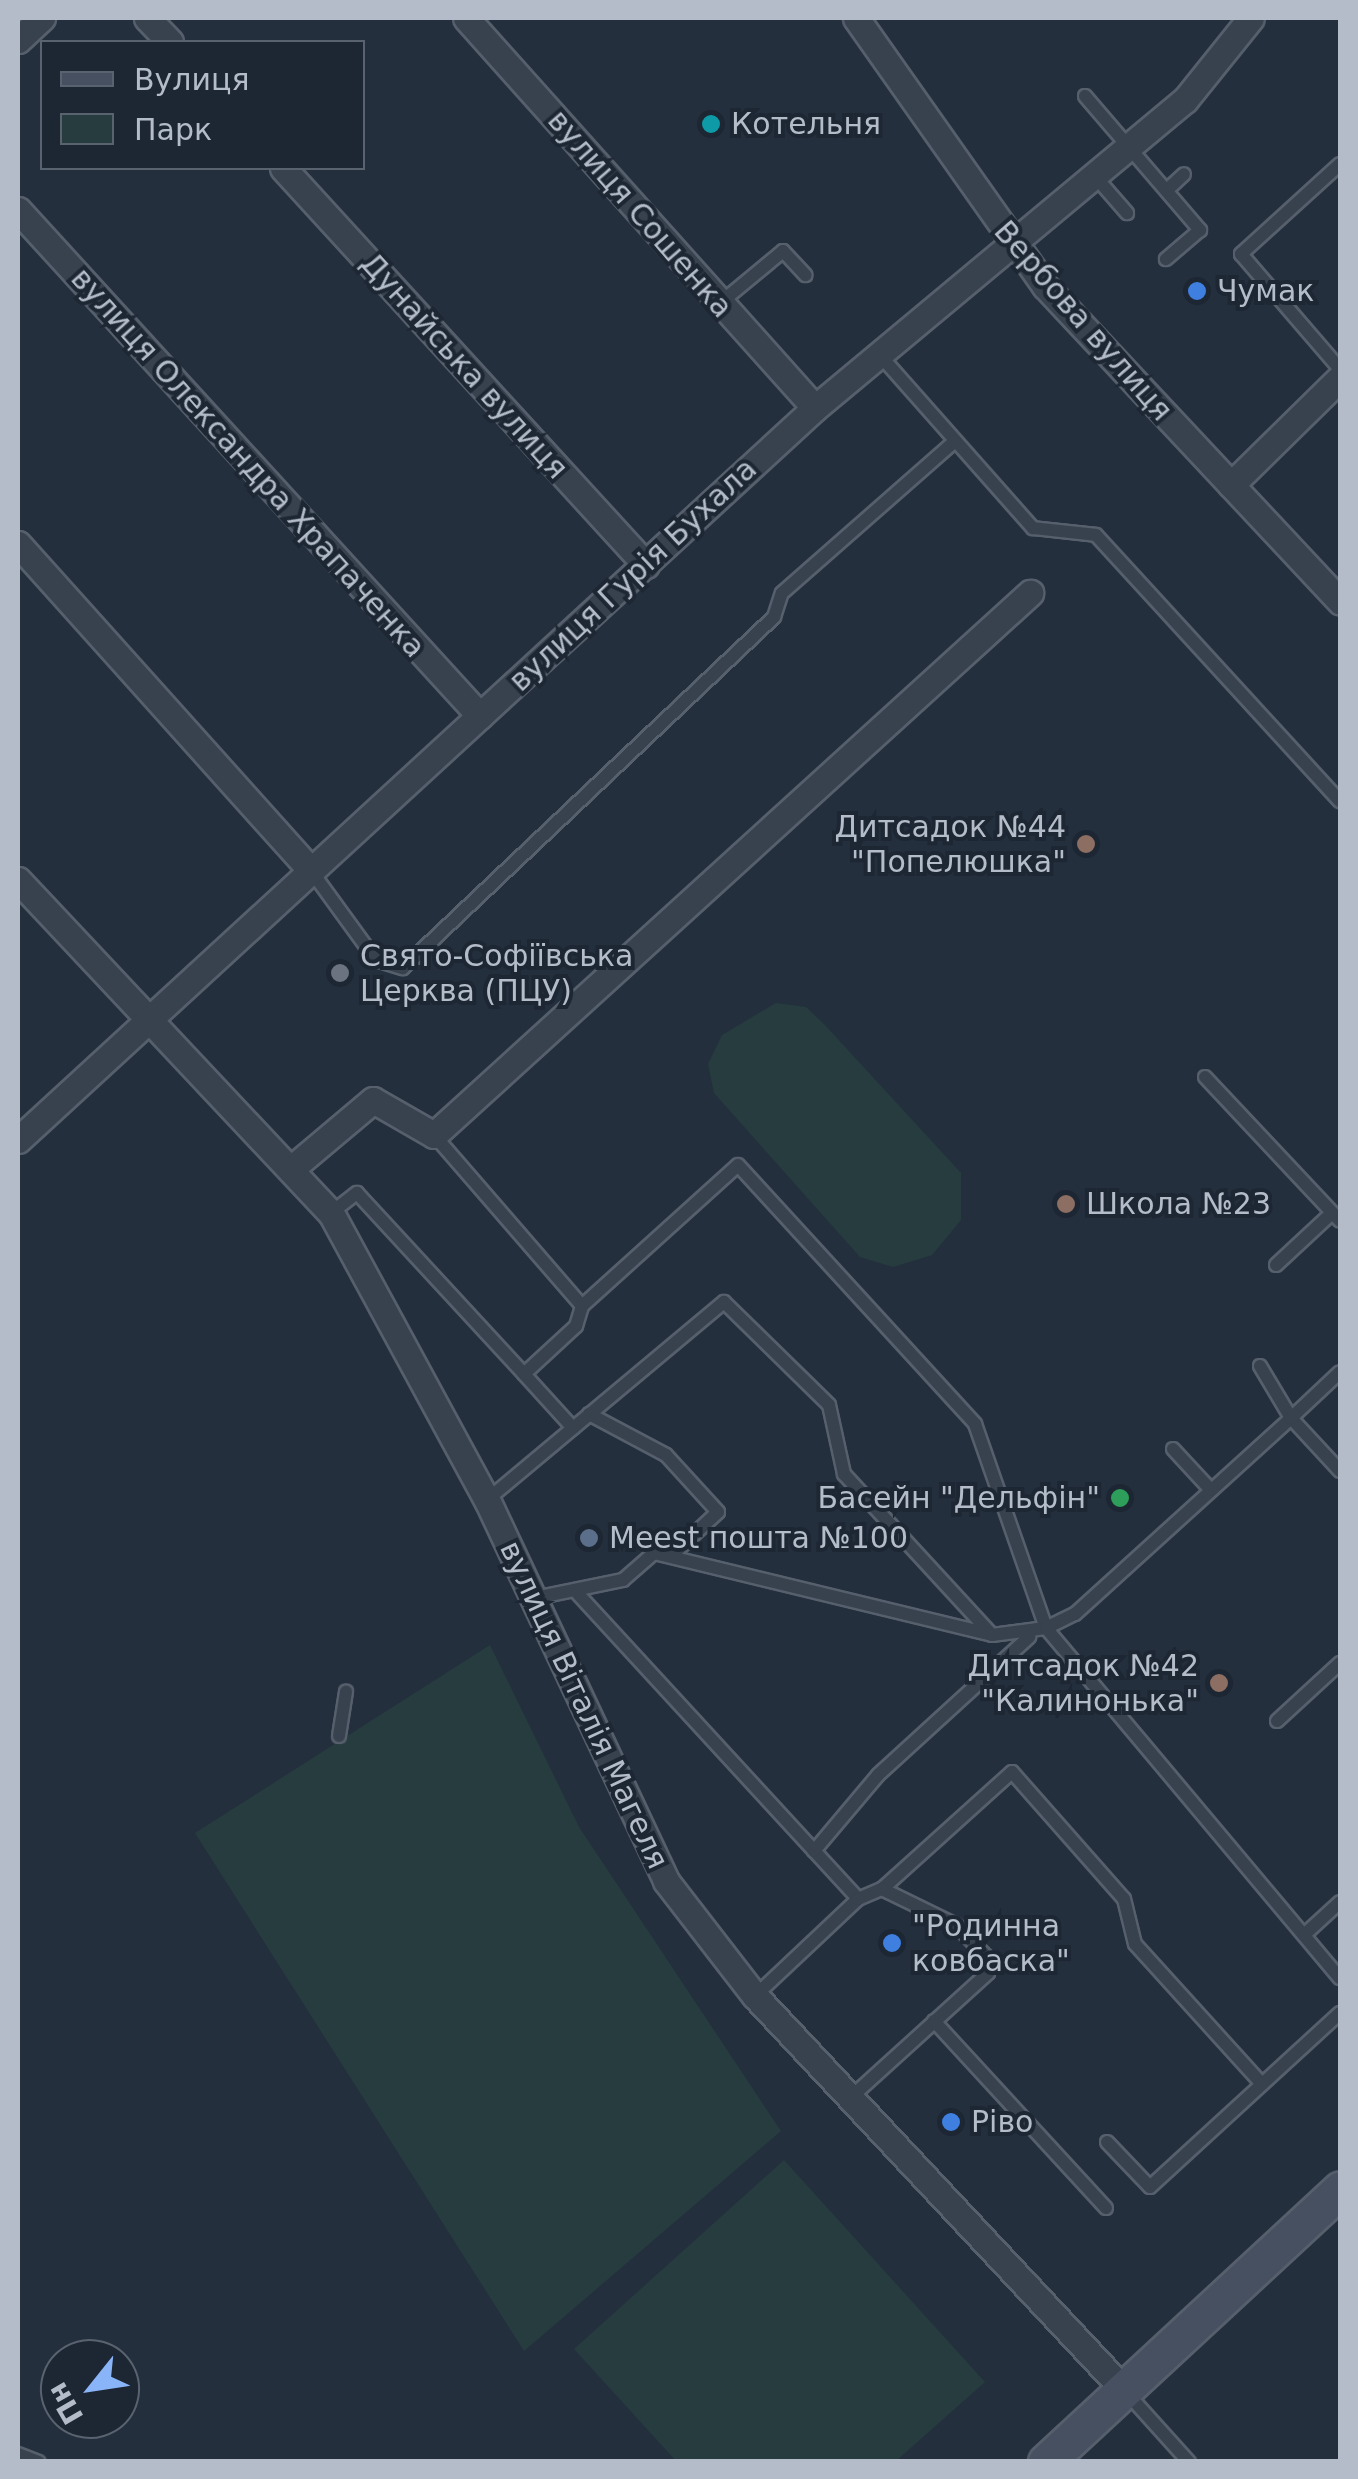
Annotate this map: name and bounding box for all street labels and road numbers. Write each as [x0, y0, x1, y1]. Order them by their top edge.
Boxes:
street label: вулиця Сошенка [540, 103, 740, 325]
street label: Вербова вулиця [986, 214, 1180, 428]
street label: Дунайська вулиця [353, 246, 575, 486]
street label: вулиця Олександра Храпаченка [63, 261, 433, 665]
street label: вулиця Гурія Бухала [502, 451, 764, 699]
street label: вулиця Віталія Магеля [492, 1535, 676, 1875]

